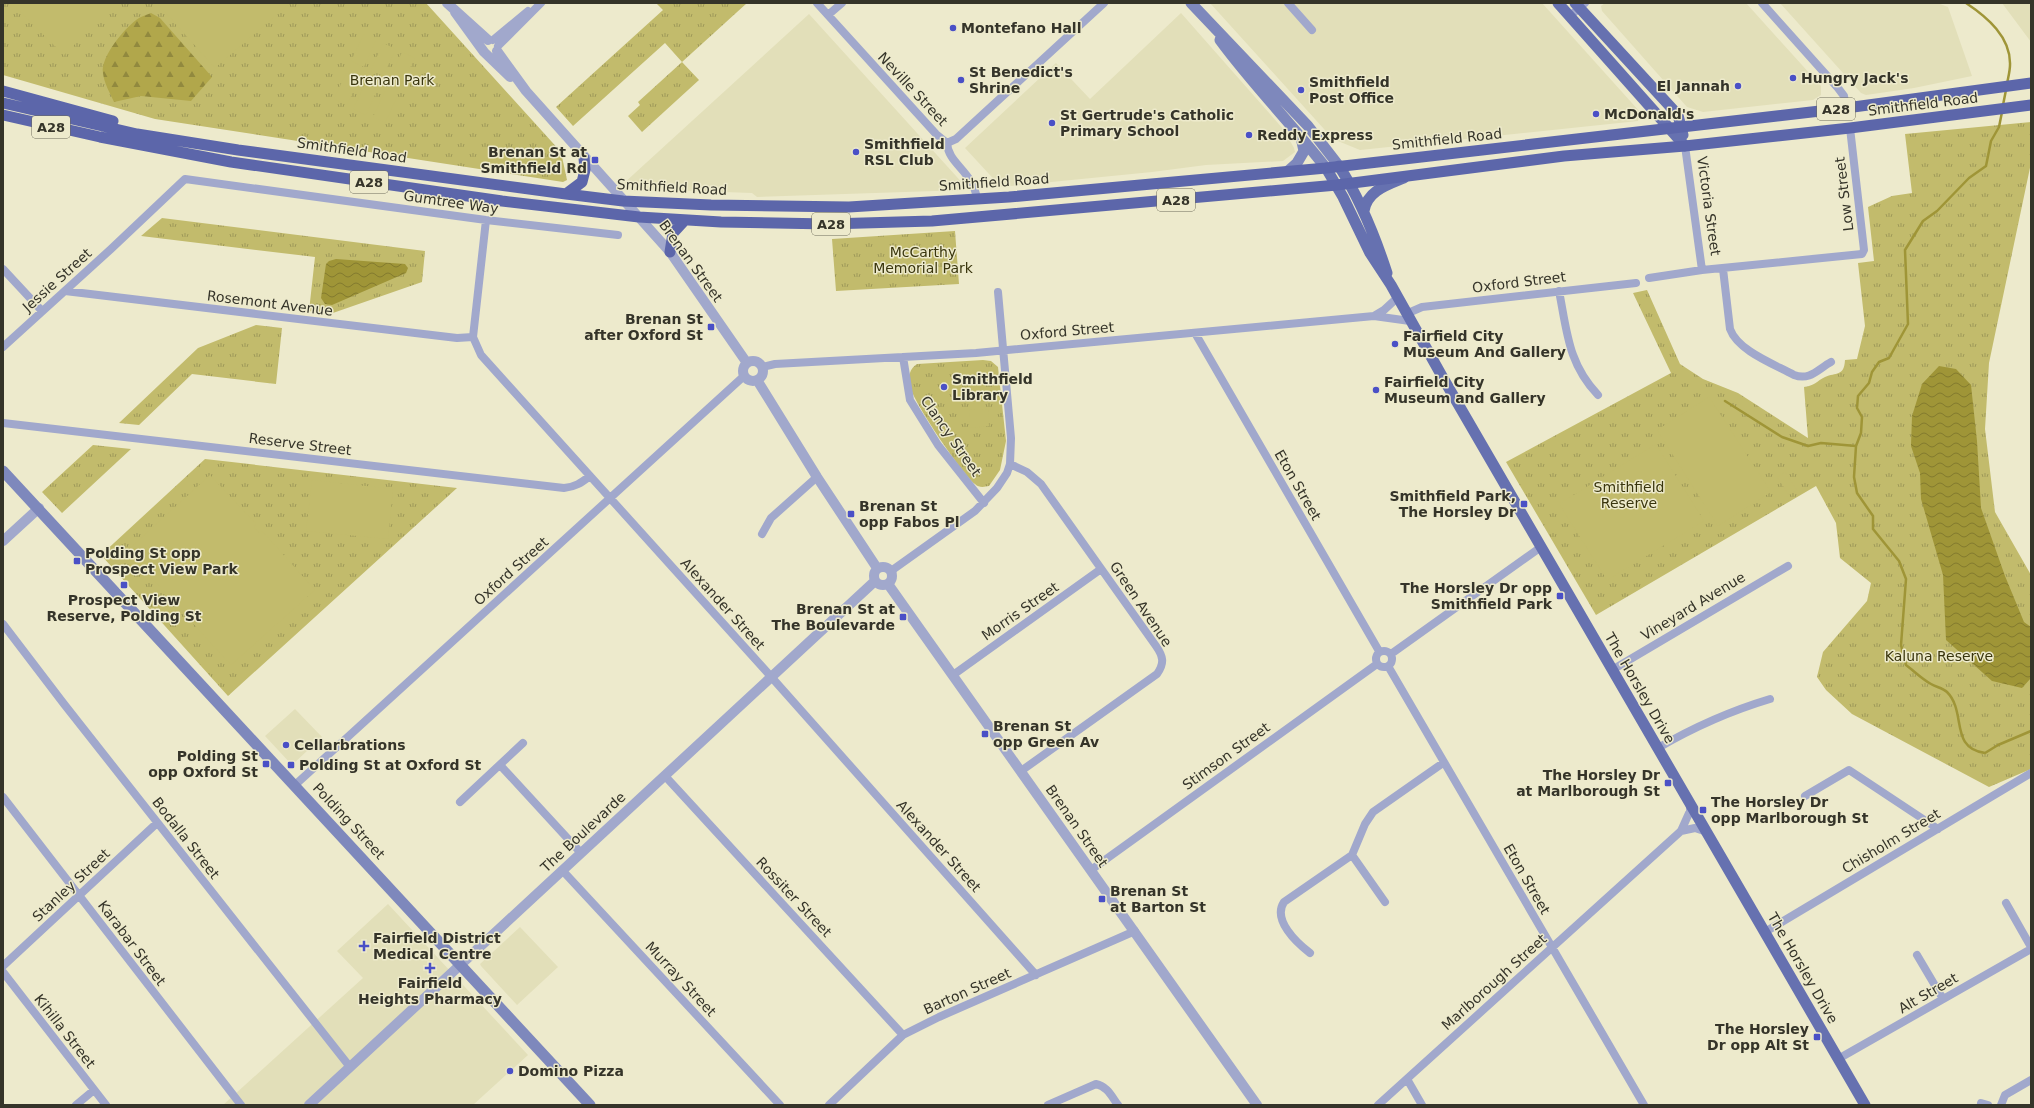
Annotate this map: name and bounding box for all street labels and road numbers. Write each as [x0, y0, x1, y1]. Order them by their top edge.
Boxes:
street label: Neville Street [875, 49, 951, 129]
street label: Smithfield Road [1867, 89, 1979, 119]
road number: A28 [1817, 98, 1855, 120]
road number: A28 [32, 116, 70, 138]
street label: Smithfield Road [1391, 125, 1503, 153]
street label: Smithfield Road [296, 134, 408, 166]
street label: Victoria Street [1694, 155, 1724, 257]
street label: Low Street [1831, 156, 1856, 232]
street label: Smithfield Road [938, 170, 1050, 194]
road number: A28 [350, 171, 388, 193]
street label: Smithfield Road [616, 176, 728, 198]
street label: Gumtree Way [402, 187, 500, 217]
road number: A28 [1157, 189, 1195, 211]
road number: A28 [812, 213, 850, 235]
street label: Brenan Street [656, 217, 726, 305]
street label: Jessie Street [19, 245, 95, 316]
street label: Oxford Street [1471, 268, 1567, 296]
street label: Rosemont Avenue [206, 287, 334, 319]
street label: Oxford Street [1019, 319, 1115, 343]
street label: Clancy Street [917, 393, 985, 480]
street label: Reserve Street [248, 430, 353, 458]
street label: Eton Street [1271, 447, 1325, 524]
street label: Oxford Street [471, 533, 552, 608]
street label: Alexander Street [678, 555, 769, 654]
street label: Green Avenue [1107, 559, 1175, 649]
street label: Vineyard Avenue [1638, 569, 1748, 643]
street label: Morris Street [979, 578, 1062, 643]
street label: The Horsley Drive [1601, 629, 1678, 746]
street label: Stimson Street [1179, 719, 1273, 793]
street label: Polding Street [310, 780, 389, 863]
street label: Brenan Street [1043, 782, 1112, 871]
street label: The Boulevarde [537, 789, 629, 876]
street label: Bodalla Street [149, 794, 223, 882]
street label: Alexander Street [894, 797, 985, 896]
street label: Chisholm Street [1839, 805, 1943, 877]
street label: Eton Street [1500, 841, 1554, 918]
street label: Stanley Street [29, 845, 113, 925]
street label: Rossiter Street [753, 854, 835, 940]
street label: Karabar Street [95, 897, 169, 989]
street label: The Horsley Drive [1764, 909, 1841, 1026]
street label: Marlborough Street [1438, 930, 1550, 1033]
street label: Murray Street [642, 938, 720, 1020]
street label: Barton Street [921, 964, 1014, 1017]
street label: Alt Street [1895, 969, 1961, 1016]
street label: Kihilla Street [31, 991, 99, 1071]

